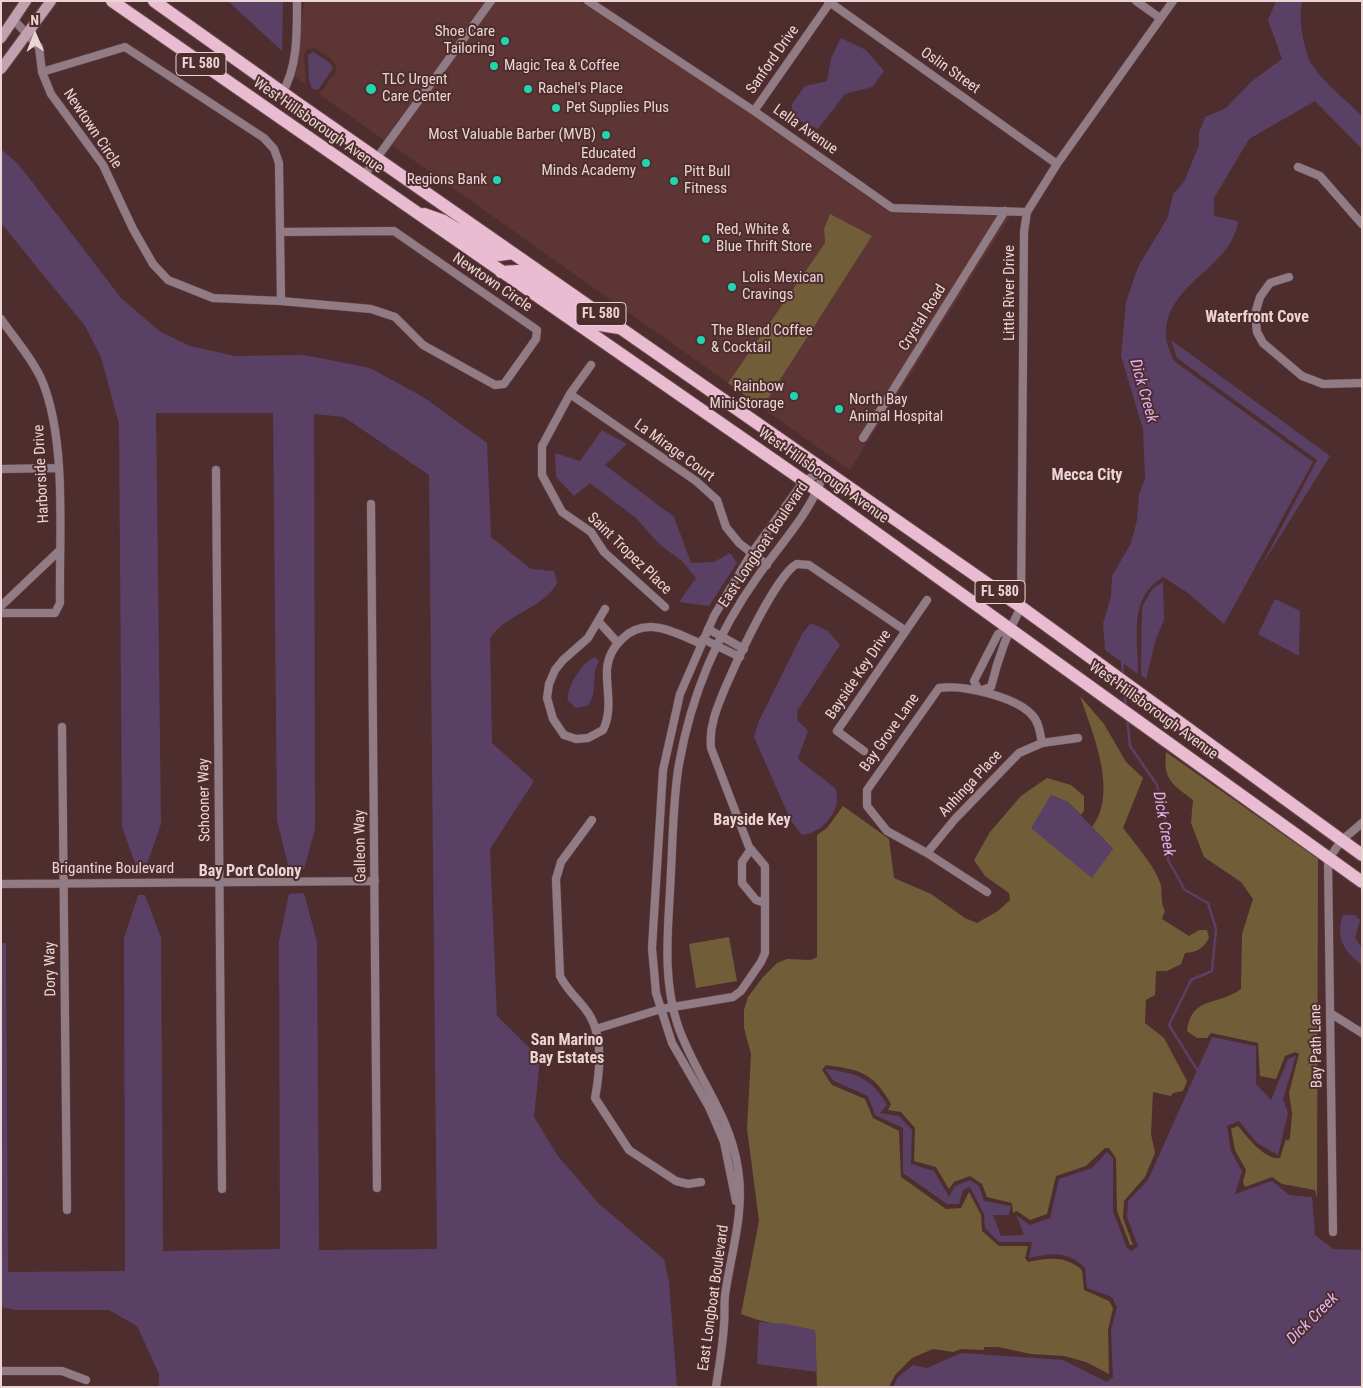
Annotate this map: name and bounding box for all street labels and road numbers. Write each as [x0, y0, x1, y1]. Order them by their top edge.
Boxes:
street label: Sanford Drive [743, 22, 803, 98]
street label: Oslin Street [917, 44, 983, 98]
road number: FL 580 [176, 52, 226, 76]
street label: West Hillsborough Avenue [249, 74, 387, 178]
street label: Newtown Circle [59, 86, 125, 172]
street label: Lella Avenue [769, 101, 841, 159]
street label: Little River Drive [1001, 245, 1019, 341]
street label: Newtown Circle [449, 250, 535, 316]
street label: Crystal Road [896, 281, 950, 355]
road number: FL 580 [576, 302, 626, 326]
street label: La Mirage Court [630, 416, 718, 486]
street label: Harborside Drive [30, 424, 54, 524]
street label: West Hillsborough Avenue [754, 424, 892, 528]
street label: East Longboat Boulevard [715, 479, 813, 611]
street label: Saint Tropez Place [583, 509, 675, 599]
road number: FL 580 [975, 580, 1025, 604]
street label: Bayside Key Drive [822, 627, 896, 723]
street label: West Hillsborough Avenue [1085, 658, 1221, 764]
street label: Bay Grove Lane [857, 691, 923, 775]
street label: Anhinga Place [936, 747, 1006, 821]
street label: Schooner Way [195, 758, 215, 842]
street label: Galleon Way [351, 809, 371, 883]
street label: Brigantine Boulevard [52, 860, 174, 878]
street label: Dory Way [42, 941, 60, 997]
street label: Bay Path Lane [1307, 1004, 1327, 1088]
street label: East Longboat Boulevard [695, 1224, 733, 1372]

